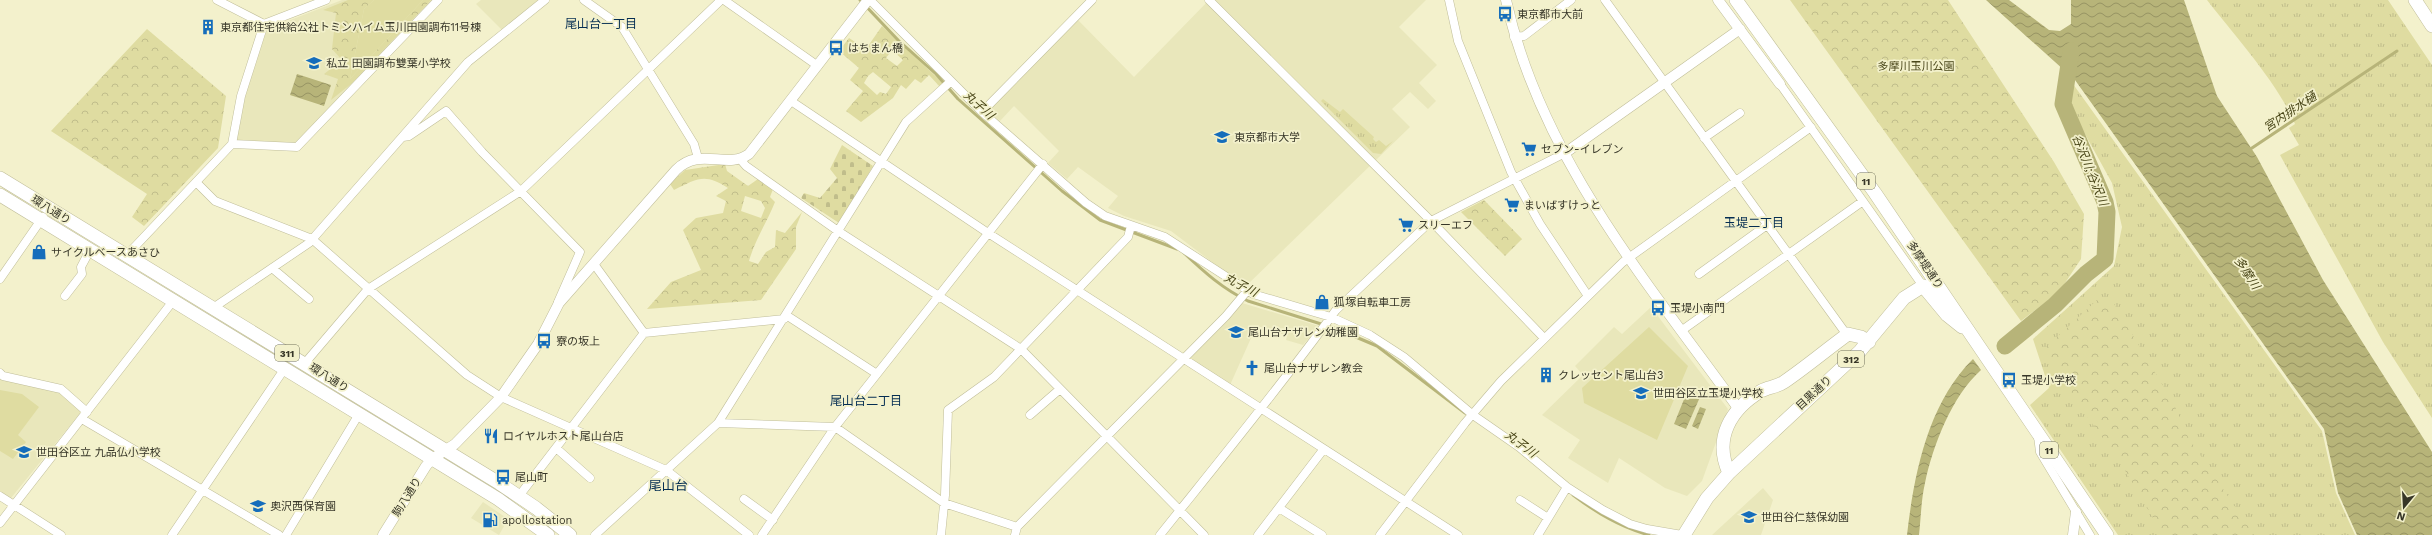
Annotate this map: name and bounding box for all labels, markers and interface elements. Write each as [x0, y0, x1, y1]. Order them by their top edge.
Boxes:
bus stop icon: 東京都市大前 [1496, 5, 1514, 23]
place label: 東京都市大前 [1517, 8, 1583, 21]
district label: 尾山台一丁目 [565, 17, 637, 31]
building icon: 東京都住宅供給公社トミンハイム玉川田園調布11号棟 [199, 18, 217, 36]
place label: 東京都住宅供給公社トミンハイム玉川田園調布11号棟 [220, 21, 481, 34]
bus stop icon: はちまん橋 [827, 39, 845, 57]
place label: はちまん橋 [848, 42, 903, 55]
school or university icon: 私立 田園調布雙葉小学校 [305, 54, 323, 72]
place label: 私立 田園調布雙葉小学校 [326, 57, 451, 70]
park label: 多摩川玉川公園 [1878, 60, 1955, 73]
water label: 丸子川 [961, 88, 999, 124]
water label: 宮内排水樋 [2261, 88, 2320, 135]
school or university icon: 東京都市大学 [1213, 128, 1231, 146]
place label: 東京都市大学 [1234, 131, 1300, 144]
water label: 谷沢川;谷沢川 [2069, 132, 2111, 209]
supermarket icon: セブン-イレブン [1520, 140, 1538, 158]
place label: セブン-イレブン [1541, 143, 1624, 156]
road number: 11 [1857, 173, 1875, 189]
street label: 環八通り [29, 193, 73, 227]
supermarket icon: まいばすけっと [1503, 196, 1521, 214]
place label: まいばすけっと [1524, 199, 1601, 212]
supermarket icon: スリーエフ [1397, 216, 1415, 234]
district label: 玉堤二丁目 [1724, 216, 1784, 230]
place label: スリーエフ [1418, 219, 1473, 232]
street label: 多摩堤通り [1904, 239, 1946, 291]
shop icon: サイクルベースあさひ [30, 243, 48, 261]
place label: サイクルベースあさひ [51, 246, 160, 259]
water label: 多摩川 [2231, 254, 2264, 294]
water label: 丸子川 [1222, 270, 1262, 301]
shop icon: 狐塚自転車工房 [1313, 293, 1331, 311]
place label: 狐塚自転車工房 [1334, 296, 1411, 309]
bus stop icon: 玉堤小南門 [1649, 299, 1667, 317]
place label: 玉堤小南門 [1670, 302, 1725, 315]
school or university icon: 尾山台ナザレン幼稚園 [1227, 323, 1245, 341]
place label: 尾山台ナザレン幼稚園 [1248, 326, 1358, 339]
bus stop icon: 寮の坂上 [535, 332, 553, 350]
place label: 寮の坂上 [556, 335, 600, 348]
road number: 311 [275, 345, 299, 361]
road number: 312 [1838, 351, 1864, 367]
church icon: 尾山台ナザレン教会 [1243, 359, 1261, 377]
street label: 環八通り [307, 361, 351, 395]
place label: 尾山台ナザレン教会 [1264, 362, 1363, 375]
building icon: クレッセント尾山台3 [1537, 366, 1555, 384]
place label: クレッセント尾山台3 [1558, 369, 1663, 382]
bus stop icon: 玉堤小学校 [2000, 371, 2018, 389]
street label: 目黒通り [1793, 373, 1835, 413]
place label: 玉堤小学校 [2021, 374, 2076, 387]
school or university icon: 世田谷区立玉堤小学校 [1632, 384, 1650, 402]
place label: 世田谷区立玉堤小学校 [1653, 387, 1763, 400]
district label: 尾山台二丁目 [830, 394, 902, 408]
restaurant icon: ロイヤルホスト尾山台店 [482, 427, 500, 445]
water label: 丸子川 [1502, 428, 1541, 462]
place label: ロイヤルホスト尾山台店 [503, 430, 624, 443]
road number: 11 [2040, 442, 2058, 458]
school or university icon: 世田谷区立 九品仏小学校 [15, 443, 33, 461]
place label: 世田谷区立 九品仏小学校 [36, 446, 161, 459]
bus stop icon: 尾山町 [494, 468, 512, 486]
place label: 尾山町 [515, 471, 548, 484]
street label: 駒八通り [390, 475, 424, 519]
district label: 尾山台 [648, 478, 688, 493]
north arrow [2384, 487, 2424, 527]
school or university icon: 奥沢西保育園 [249, 497, 267, 515]
place label: 奥沢西保育園 [270, 500, 336, 513]
school or university icon: 世田谷仁慈保幼園 [1740, 508, 1758, 526]
text: N [2395, 509, 2407, 523]
fuel station icon: apollostation [481, 511, 499, 529]
place label: 世田谷仁慈保幼園 [1761, 511, 1849, 524]
place label: apollostation [502, 514, 572, 527]

